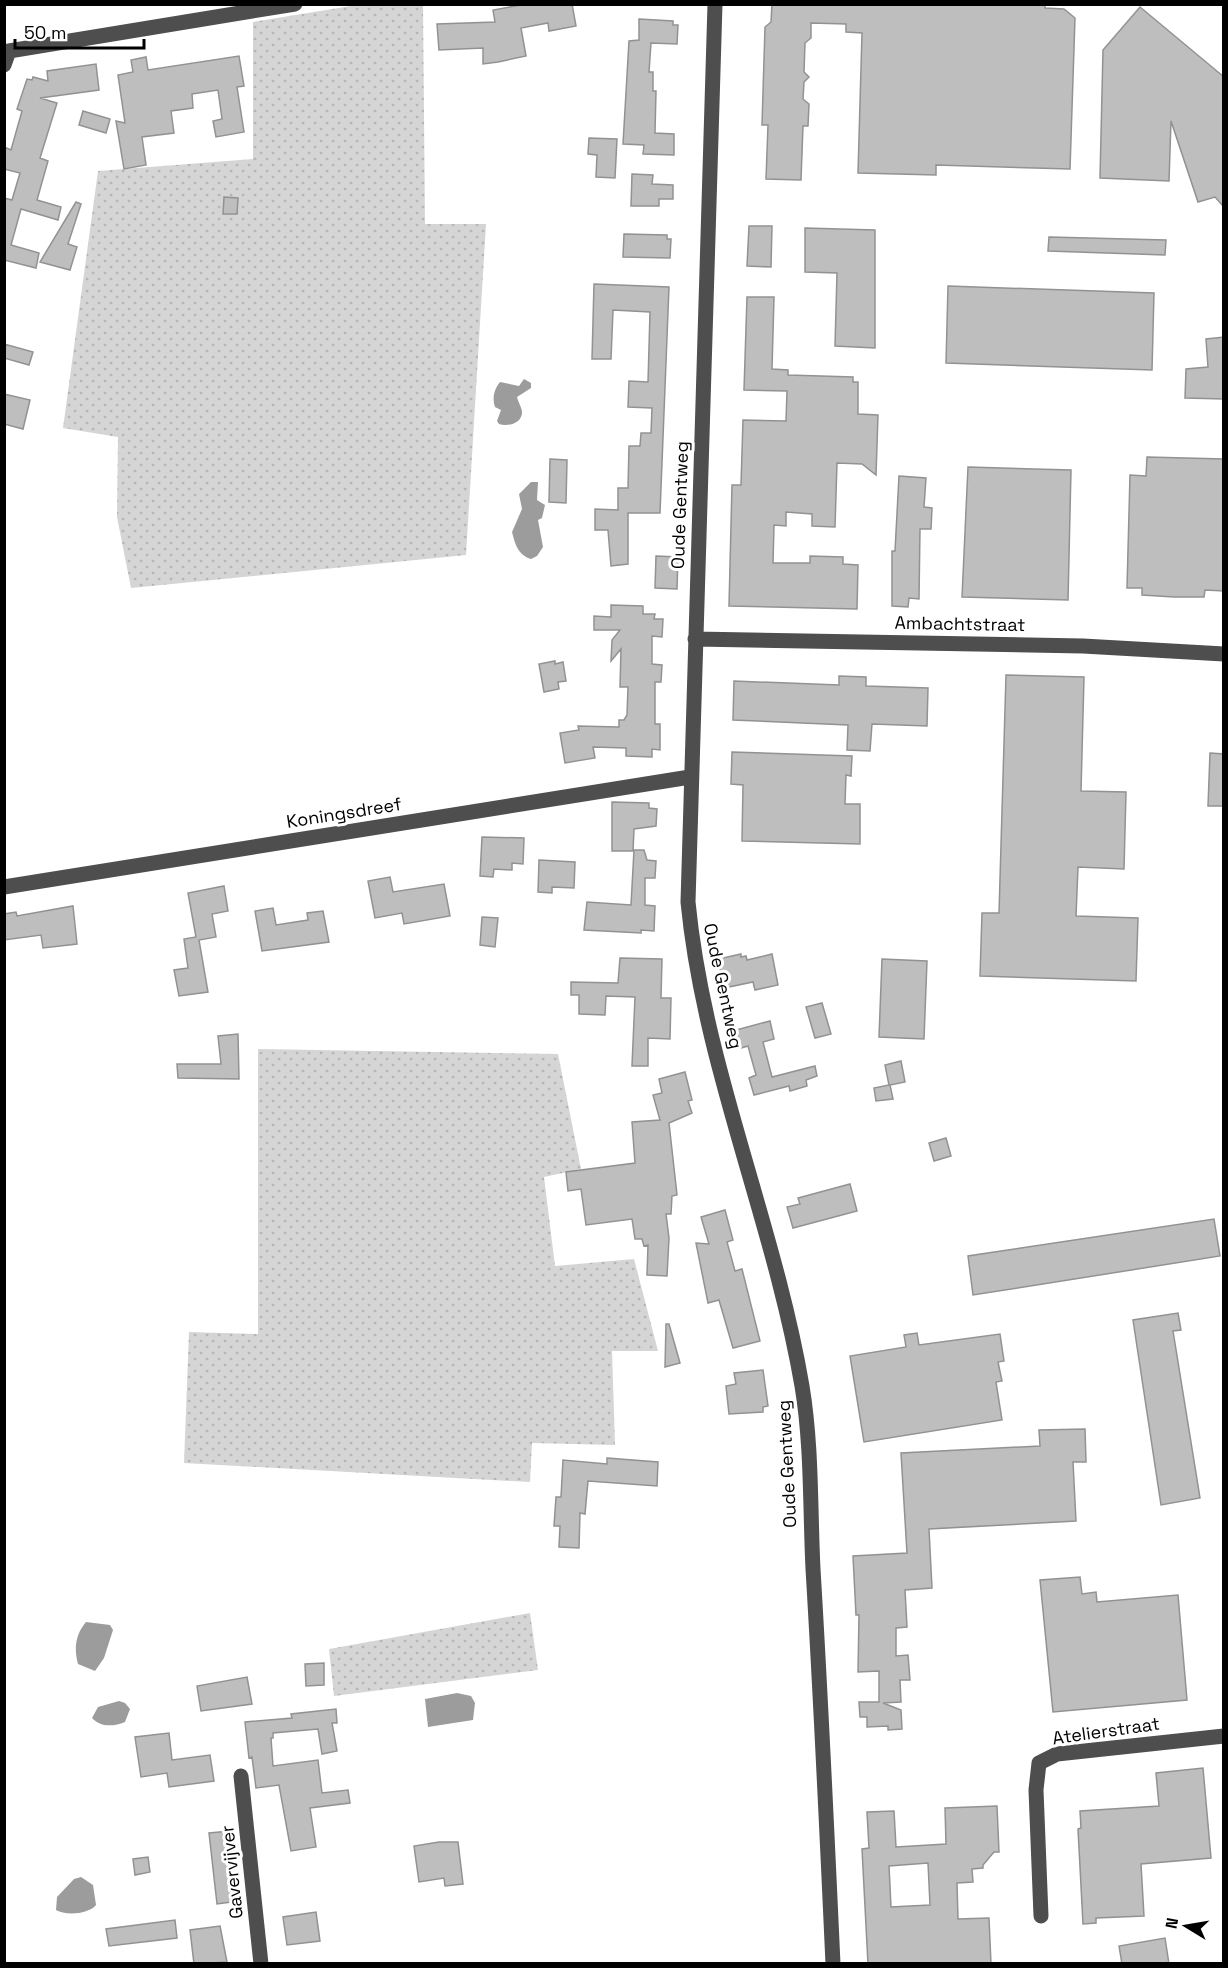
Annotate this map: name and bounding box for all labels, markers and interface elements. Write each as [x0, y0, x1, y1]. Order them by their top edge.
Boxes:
scale bar [15, 12, 144, 50]
text: 50 m [24, 21, 66, 44]
street label: Oude Gentweg [666, 441, 693, 569]
street label: Ambachtstraat [894, 611, 1026, 636]
street label: Koningsdreef [285, 792, 403, 833]
street label: Oude Gentweg [699, 921, 748, 1051]
street label: Oude Gentweg [772, 1400, 801, 1529]
street label: Atelierstraat [1051, 1712, 1161, 1749]
street label: Gavervijver [215, 1824, 248, 1920]
north arrow [1156, 1896, 1216, 1956]
text: N [1160, 1916, 1183, 1931]

